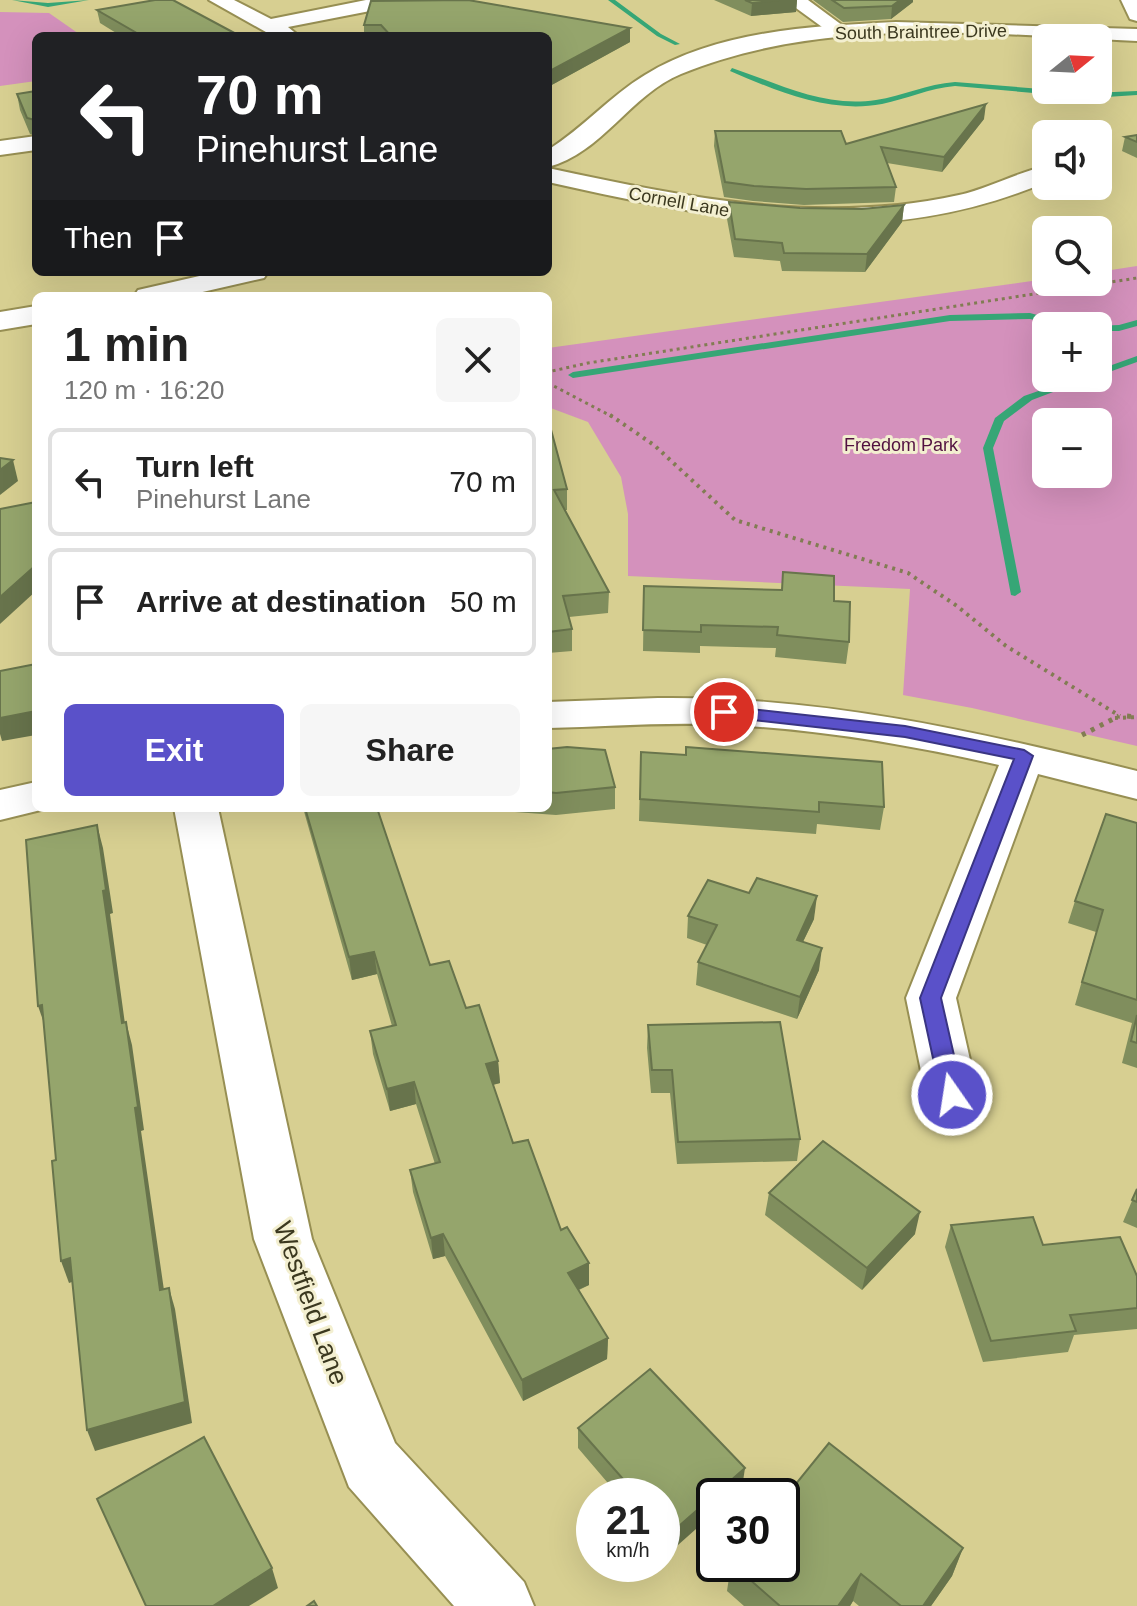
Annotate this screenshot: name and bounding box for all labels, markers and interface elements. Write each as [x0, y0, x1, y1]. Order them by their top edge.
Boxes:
street label: South Braintree Drive [835, 20, 1007, 44]
north arrow [1032, 24, 1112, 104]
map controls [1032, 24, 1112, 488]
text: 70 m [196, 63, 324, 126]
icon: left [64, 64, 168, 168]
button: sound [1032, 120, 1112, 200]
text: Pinehurst Lane [196, 129, 438, 170]
street label: Cornell Lane [627, 183, 731, 221]
icon: arrive [148, 216, 192, 260]
button: search [1032, 216, 1112, 296]
text: Then [64, 221, 132, 254]
button: + [1032, 312, 1112, 392]
text: 1 min [64, 318, 189, 371]
button: close [436, 318, 520, 402]
text: 120 m · 16:20 [64, 375, 224, 405]
button: − [1032, 408, 1112, 488]
park label: Freedom Park [844, 435, 959, 455]
text: Turn left [136, 450, 254, 483]
icon: left [68, 460, 112, 504]
text: 70 m [449, 465, 516, 498]
text: Pinehurst Lane [136, 484, 311, 514]
icon: arrive [68, 580, 112, 624]
text: Arrive at destination [136, 585, 426, 618]
text: 50 m [450, 585, 517, 618]
pin [690, 678, 758, 746]
icon: arrive [702, 690, 746, 734]
button: Exit [64, 704, 284, 796]
button: Share [300, 704, 520, 796]
position arrow [910, 1053, 994, 1137]
street label: Westfield Lane [268, 1217, 354, 1389]
speed limit sign: 30 [696, 1478, 800, 1582]
text: 21 [606, 1498, 650, 1542]
text: km/h [606, 1539, 650, 1561]

